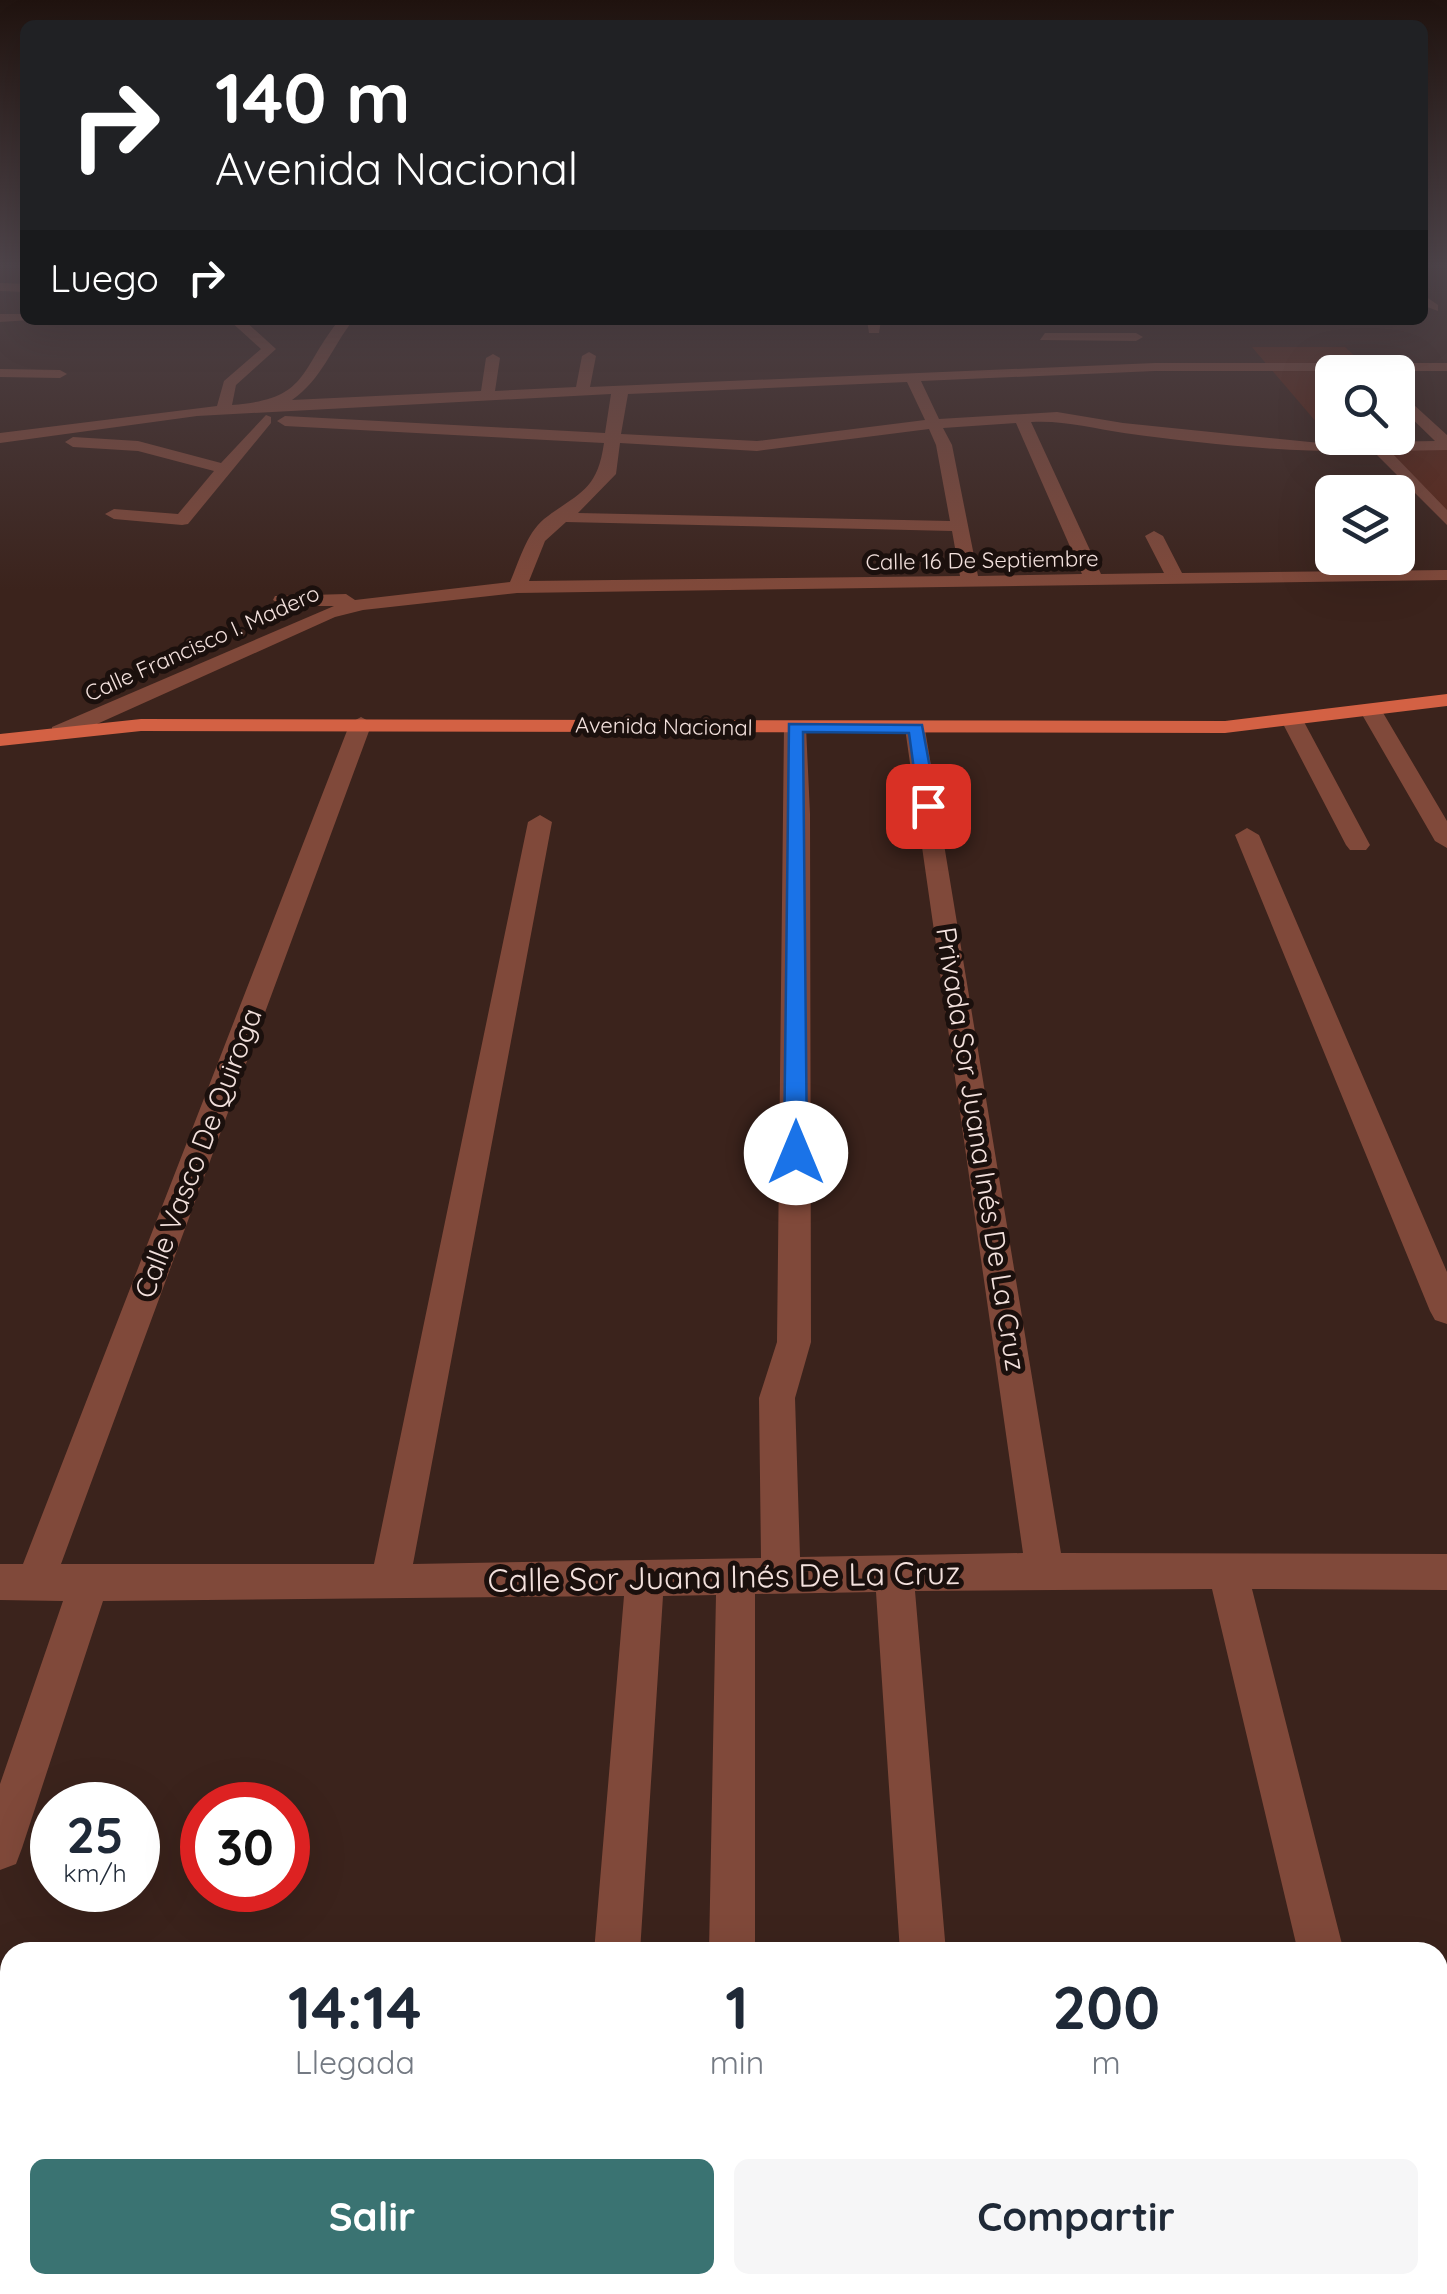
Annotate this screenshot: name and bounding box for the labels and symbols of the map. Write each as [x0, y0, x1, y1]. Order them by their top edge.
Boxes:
street label: Calle 16 De Septiembre [865, 544, 1099, 576]
street label: Calle Francisco I. Madero [80, 579, 324, 707]
street label: Avenida Nacional [575, 710, 753, 742]
pin [886, 764, 971, 849]
street label: Privada Sor Juana Inés De La Cruz [929, 924, 1034, 1373]
street label: Calle Vasco De Quiroga [126, 1003, 269, 1303]
position arrow [744, 1101, 848, 1205]
street label: Calle Sor Juana Inés De La Cruz [487, 1552, 961, 1600]
speed limit sign: 30 [180, 1782, 310, 1912]

